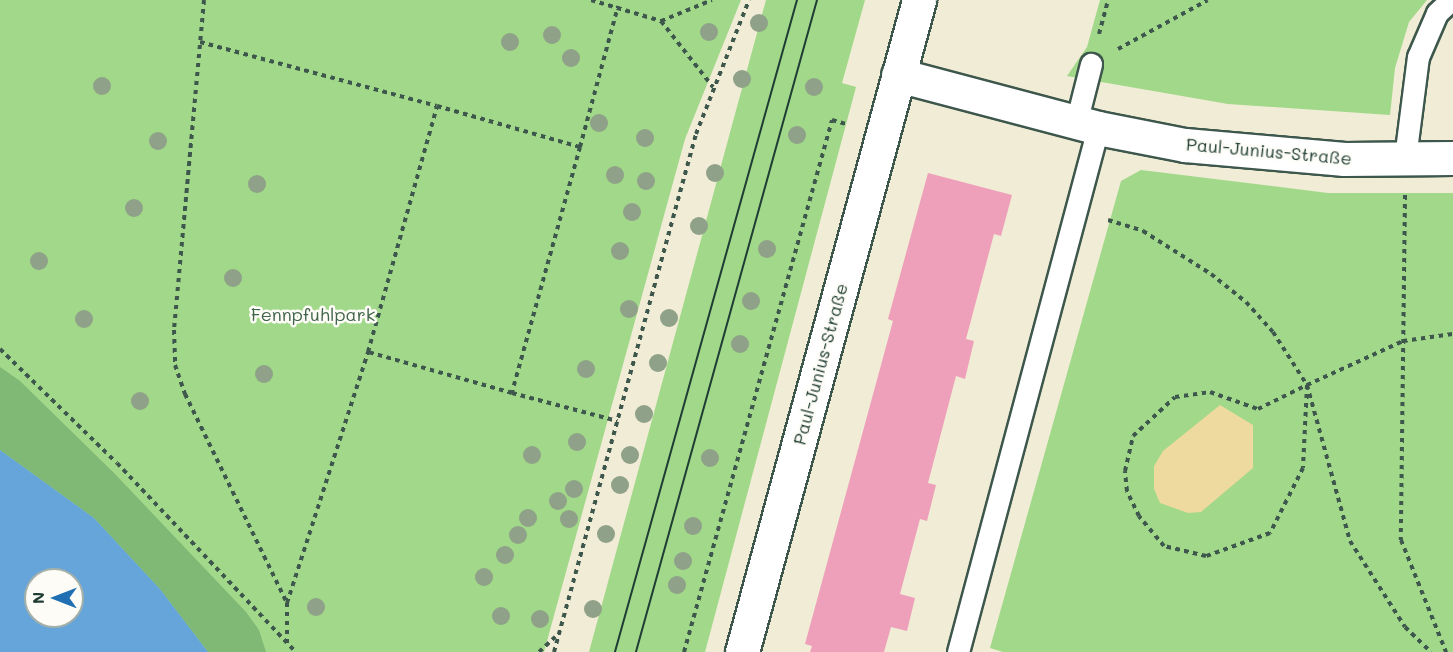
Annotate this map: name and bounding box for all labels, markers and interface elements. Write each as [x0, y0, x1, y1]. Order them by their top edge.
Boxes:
street label: Paul-Junius-Straße [1185, 133, 1353, 169]
street label: Paul-Junius-Straße [788, 281, 852, 447]
park label: Fennpfuhlpark [251, 303, 375, 325]
north arrow [24, 568, 84, 628]
text: N [27, 592, 48, 604]

